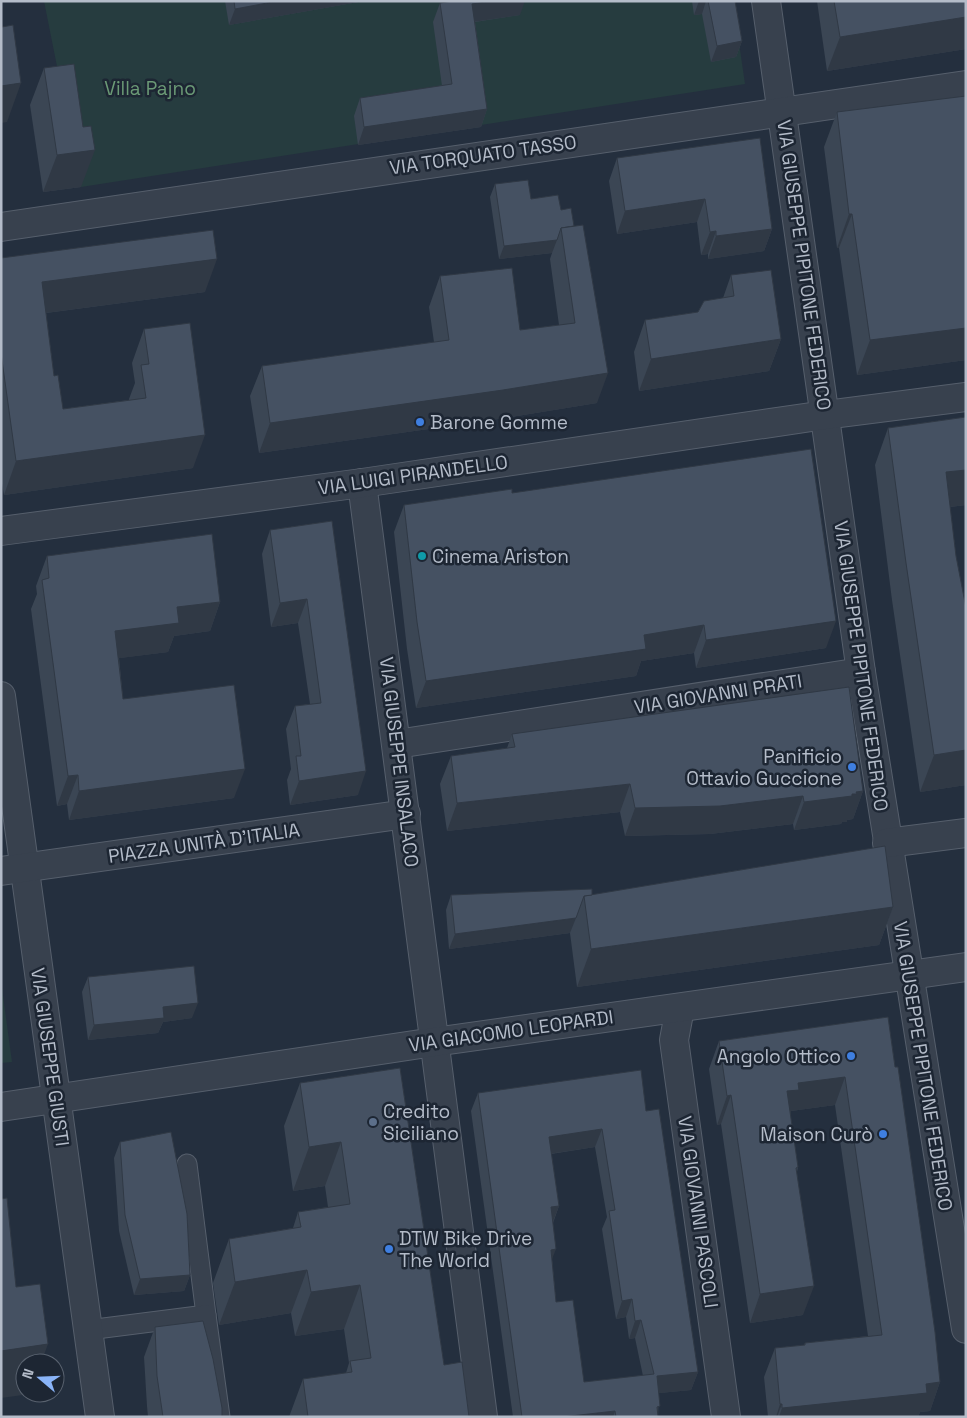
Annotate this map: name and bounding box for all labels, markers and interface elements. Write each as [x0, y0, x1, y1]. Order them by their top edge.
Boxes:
park label: Villa Pajno [104, 76, 196, 101]
street label: VIA GIUSEPPE PIPITONE FEDERICO [771, 118, 837, 412]
street label: VIA TORQUATO TASSO [388, 129, 578, 181]
place label: Barone Gomme [430, 410, 568, 435]
marker: Barone Gomme [414, 416, 426, 428]
street label: VIA LUIGI PIRANDELLO [316, 449, 510, 501]
street label: VIA GIUSEPPE PIPITONE FEDERICO [828, 519, 894, 813]
place label: Cinema Ariston [432, 544, 569, 569]
marker: Cinema Ariston [416, 550, 428, 562]
street label: VIA GIUSEPPE INSALACO [374, 656, 424, 868]
street label: VIA GIOVANNI PRATI [632, 668, 804, 720]
place label: Panificio Ottavio Guccione [686, 744, 842, 791]
marker: Panificio Ottavio Guccione [846, 761, 858, 773]
street label: PIAZZA UNITÀ D'ITALIA [107, 817, 301, 869]
street label: VIA GIUSEPPE PIPITONE FEDERICO [888, 919, 958, 1213]
street label: VIA GIUSEPPE GIUSTI [25, 966, 75, 1148]
street label: VIA GIACOMO LEOPARDI [407, 1004, 615, 1058]
place label: Angolo Ottico [717, 1044, 841, 1069]
marker: Angolo Ottico [845, 1050, 857, 1062]
place label: Credito Siciliano [383, 1099, 459, 1146]
street label: VIA GIOVANNI PASCOLI [672, 1114, 724, 1310]
marker: Credito Siciliano [367, 1116, 379, 1128]
place label: Maison Curò [760, 1122, 873, 1147]
marker: Maison Curò [877, 1128, 889, 1140]
place label: DTW Bike Drive The World [399, 1226, 532, 1273]
marker: DTW Bike Drive The World [383, 1243, 395, 1255]
north arrow [15, 1353, 65, 1403]
text: N [18, 1366, 38, 1381]

